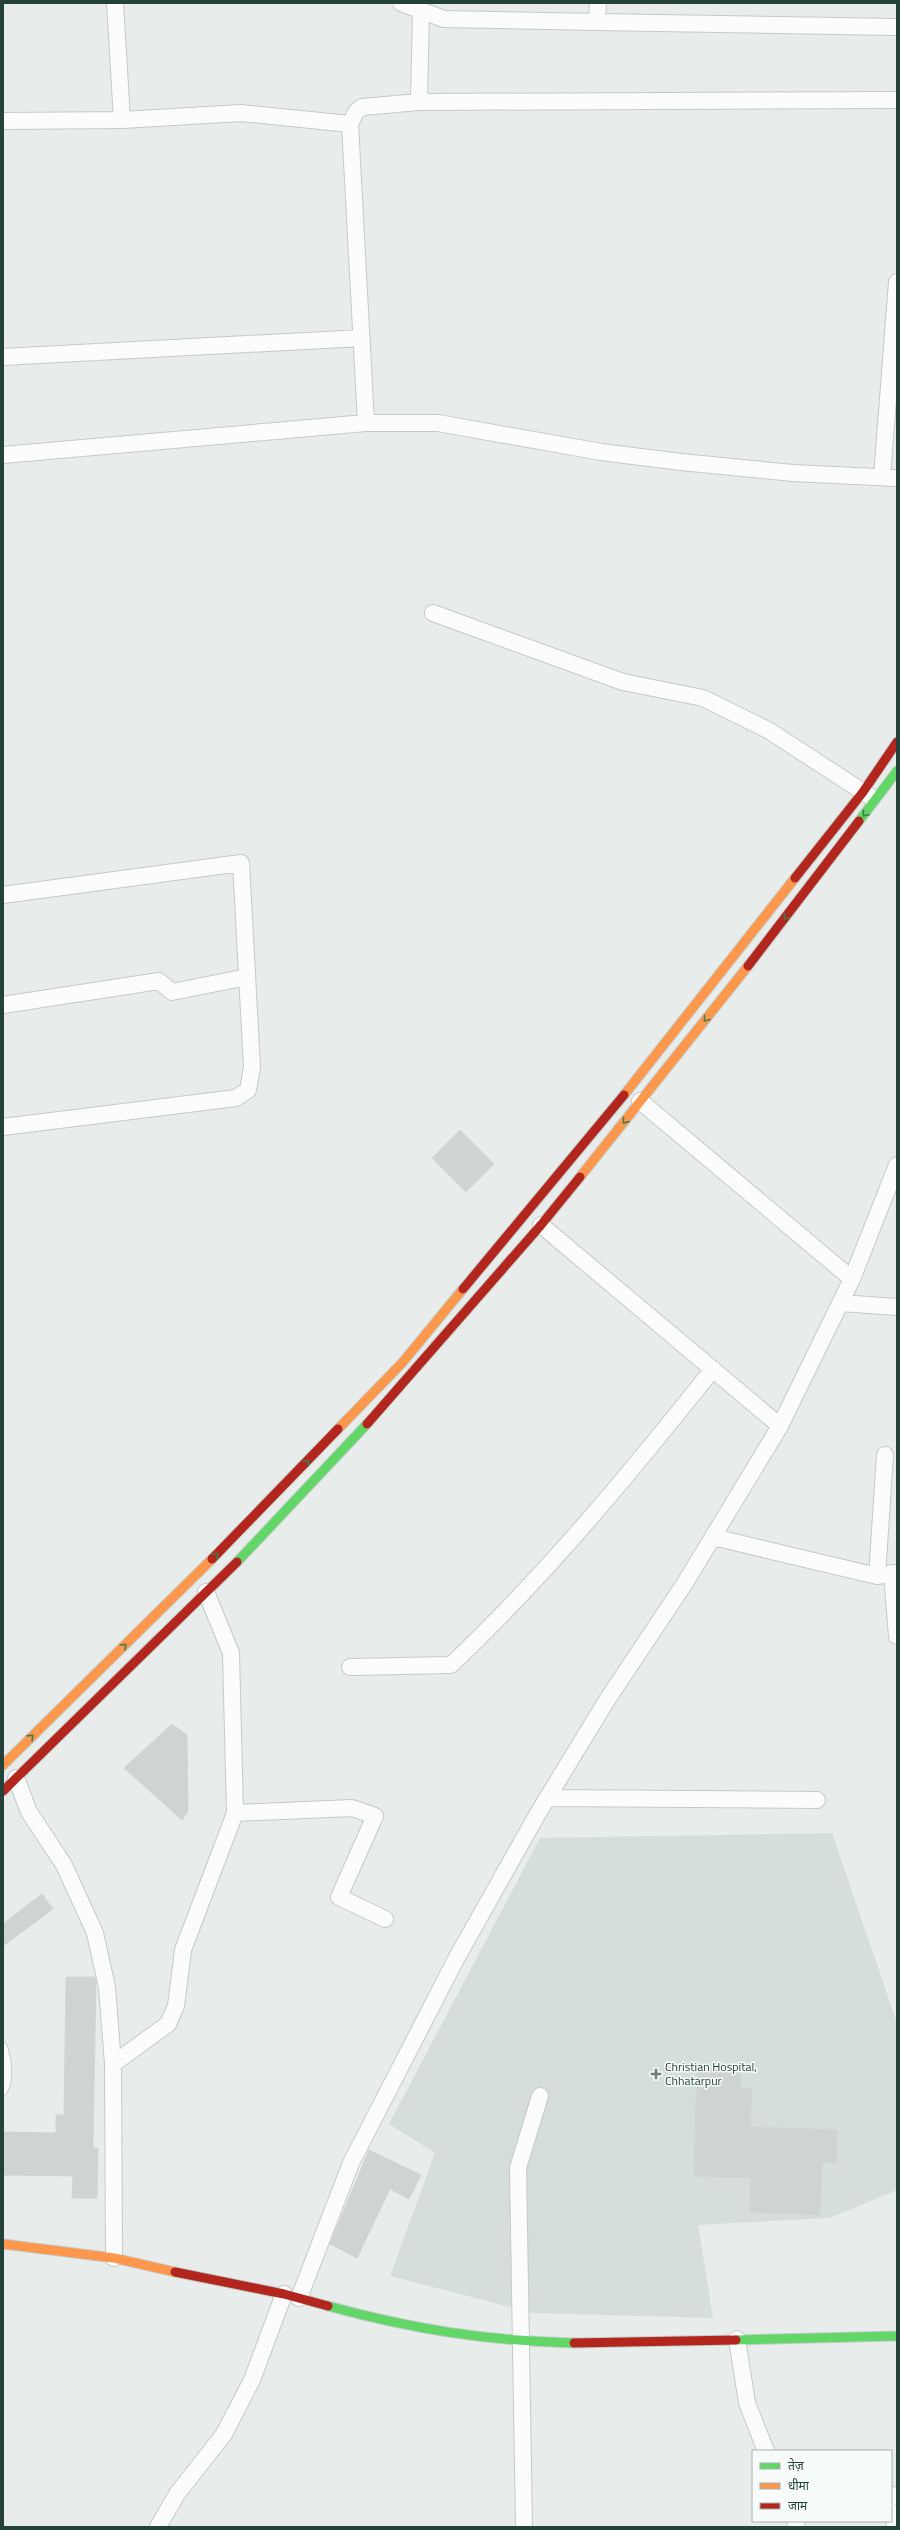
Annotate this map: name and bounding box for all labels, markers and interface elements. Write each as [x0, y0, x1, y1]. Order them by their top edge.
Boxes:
one-way arrow [863, 809, 870, 816]
one-way arrow [784, 912, 791, 919]
one-way arrow [703, 1014, 710, 1021]
one-way arrow [622, 1116, 629, 1123]
one-way arrow [302, 1459, 310, 1467]
one-way arrow [211, 1552, 219, 1560]
one-way arrow [119, 1643, 127, 1651]
one-way arrow [26, 1734, 34, 1742]
place label: Christian Hospital, Chhatarpur [665, 2057, 757, 2090]
marker: Christian Hospital, Chhatarpur [650, 2068, 662, 2080]
legend [752, 2450, 892, 2522]
text: तेज़ [788, 2456, 805, 2475]
text: धीमा [788, 2476, 810, 2495]
text: जाम [788, 2496, 808, 2515]

